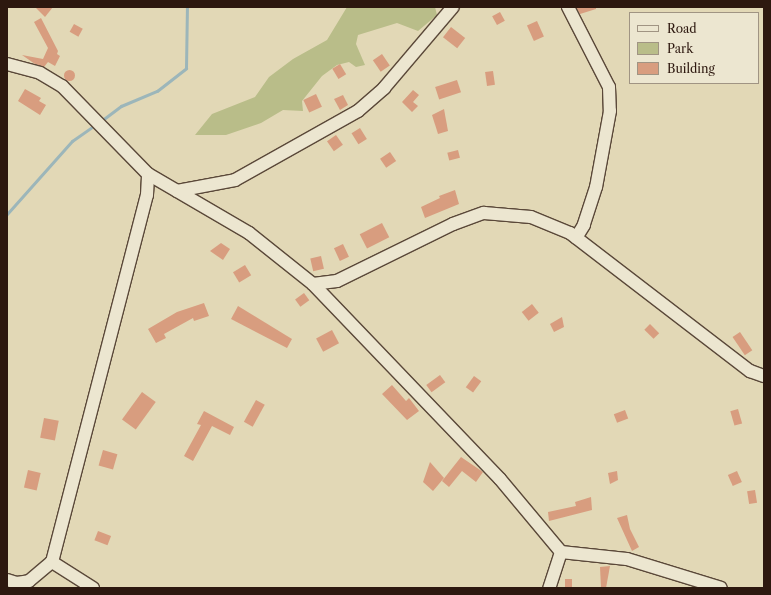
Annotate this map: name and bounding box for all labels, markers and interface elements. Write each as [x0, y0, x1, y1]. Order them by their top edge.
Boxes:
legend [629, 12, 759, 84]
text: Road [667, 21, 697, 36]
text: Park [667, 41, 693, 56]
text: Building [667, 61, 715, 76]

